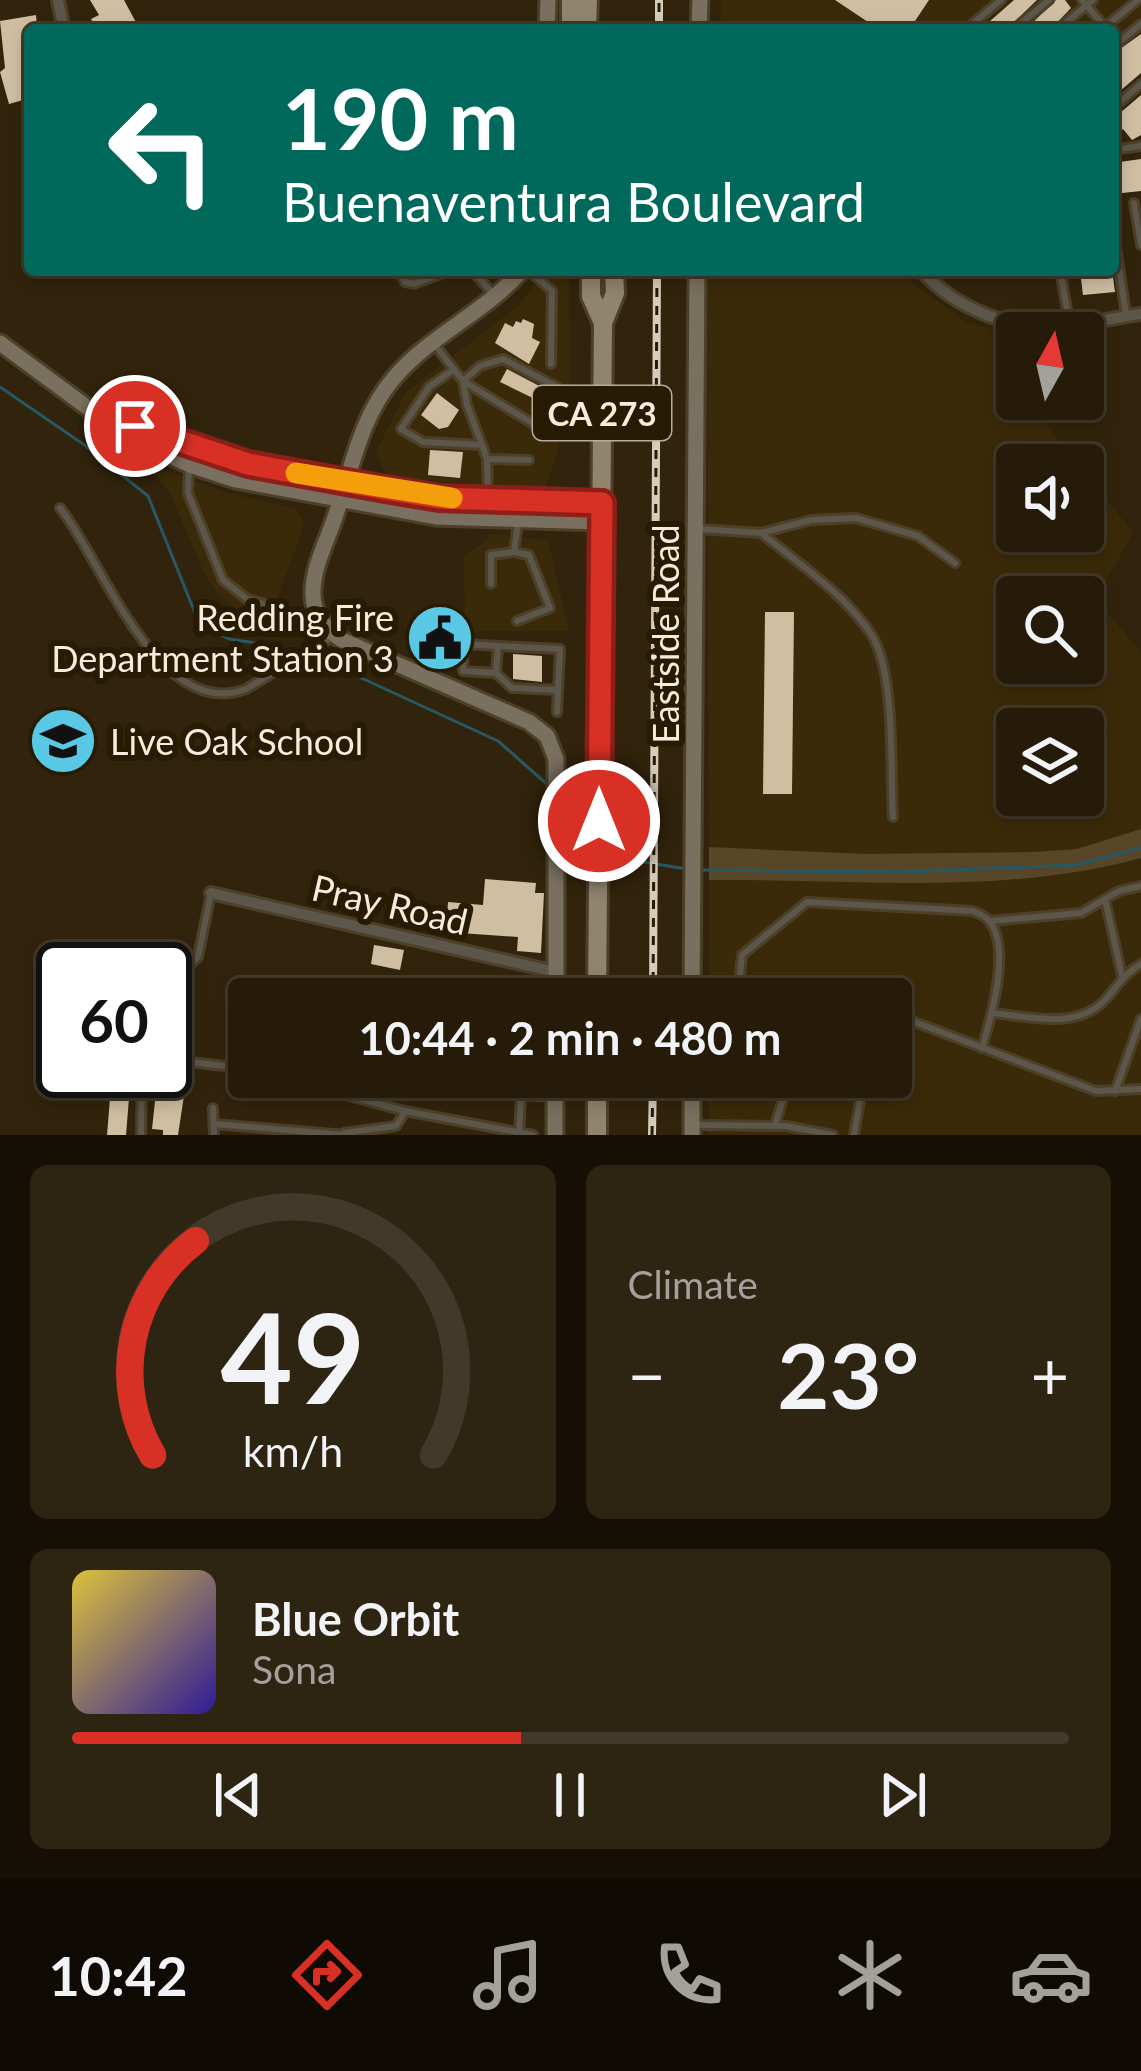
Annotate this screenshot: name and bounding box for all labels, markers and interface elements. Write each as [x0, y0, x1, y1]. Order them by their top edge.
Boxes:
text: 190 m [282, 67, 519, 168]
icon: left [84, 72, 240, 228]
text: Buenaventura Boulevard [282, 169, 865, 234]
north arrow [996, 312, 1104, 420]
map controls [996, 312, 1104, 816]
pin [84, 375, 186, 477]
road number: CA 273 [533, 386, 671, 440]
icon: arrive [102, 393, 168, 459]
button: sound [996, 444, 1104, 552]
street label: Eastside Road [643, 524, 687, 744]
button: search [996, 576, 1104, 684]
place label: Redding Fire Department Station 3 [51, 595, 394, 680]
public building icon: Redding Fire Department Station 3 [405, 603, 475, 673]
school or university icon: Live Oak School [28, 706, 98, 776]
button: layers [996, 708, 1104, 816]
place label: Live Oak School [110, 719, 363, 763]
position arrow [536, 758, 662, 884]
street label: Pray Road [308, 865, 472, 943]
speed limit sign: 60 [36, 942, 192, 1098]
text: 10:44 · 2 min · 480 m [359, 1011, 781, 1065]
text: Climate [628, 1261, 758, 1307]
text: 49 [220, 1281, 365, 1431]
text: 23° [777, 1320, 919, 1428]
text: − [628, 1335, 666, 1414]
text: + [1031, 1335, 1069, 1414]
text: km/h [243, 1425, 343, 1476]
text: Blue Orbit [252, 1592, 459, 1646]
text: Sona [252, 1646, 336, 1692]
icon: previous [205, 1762, 271, 1828]
icon: pause [537, 1762, 603, 1828]
icon: next [870, 1762, 936, 1828]
icon: directions [285, 1933, 369, 2017]
icon: music [466, 1933, 550, 2017]
icon: phone [647, 1933, 731, 2017]
icon: climate [828, 1933, 912, 2017]
icon: car [1009, 1933, 1093, 2017]
text: 10:42 [48, 1943, 188, 2008]

